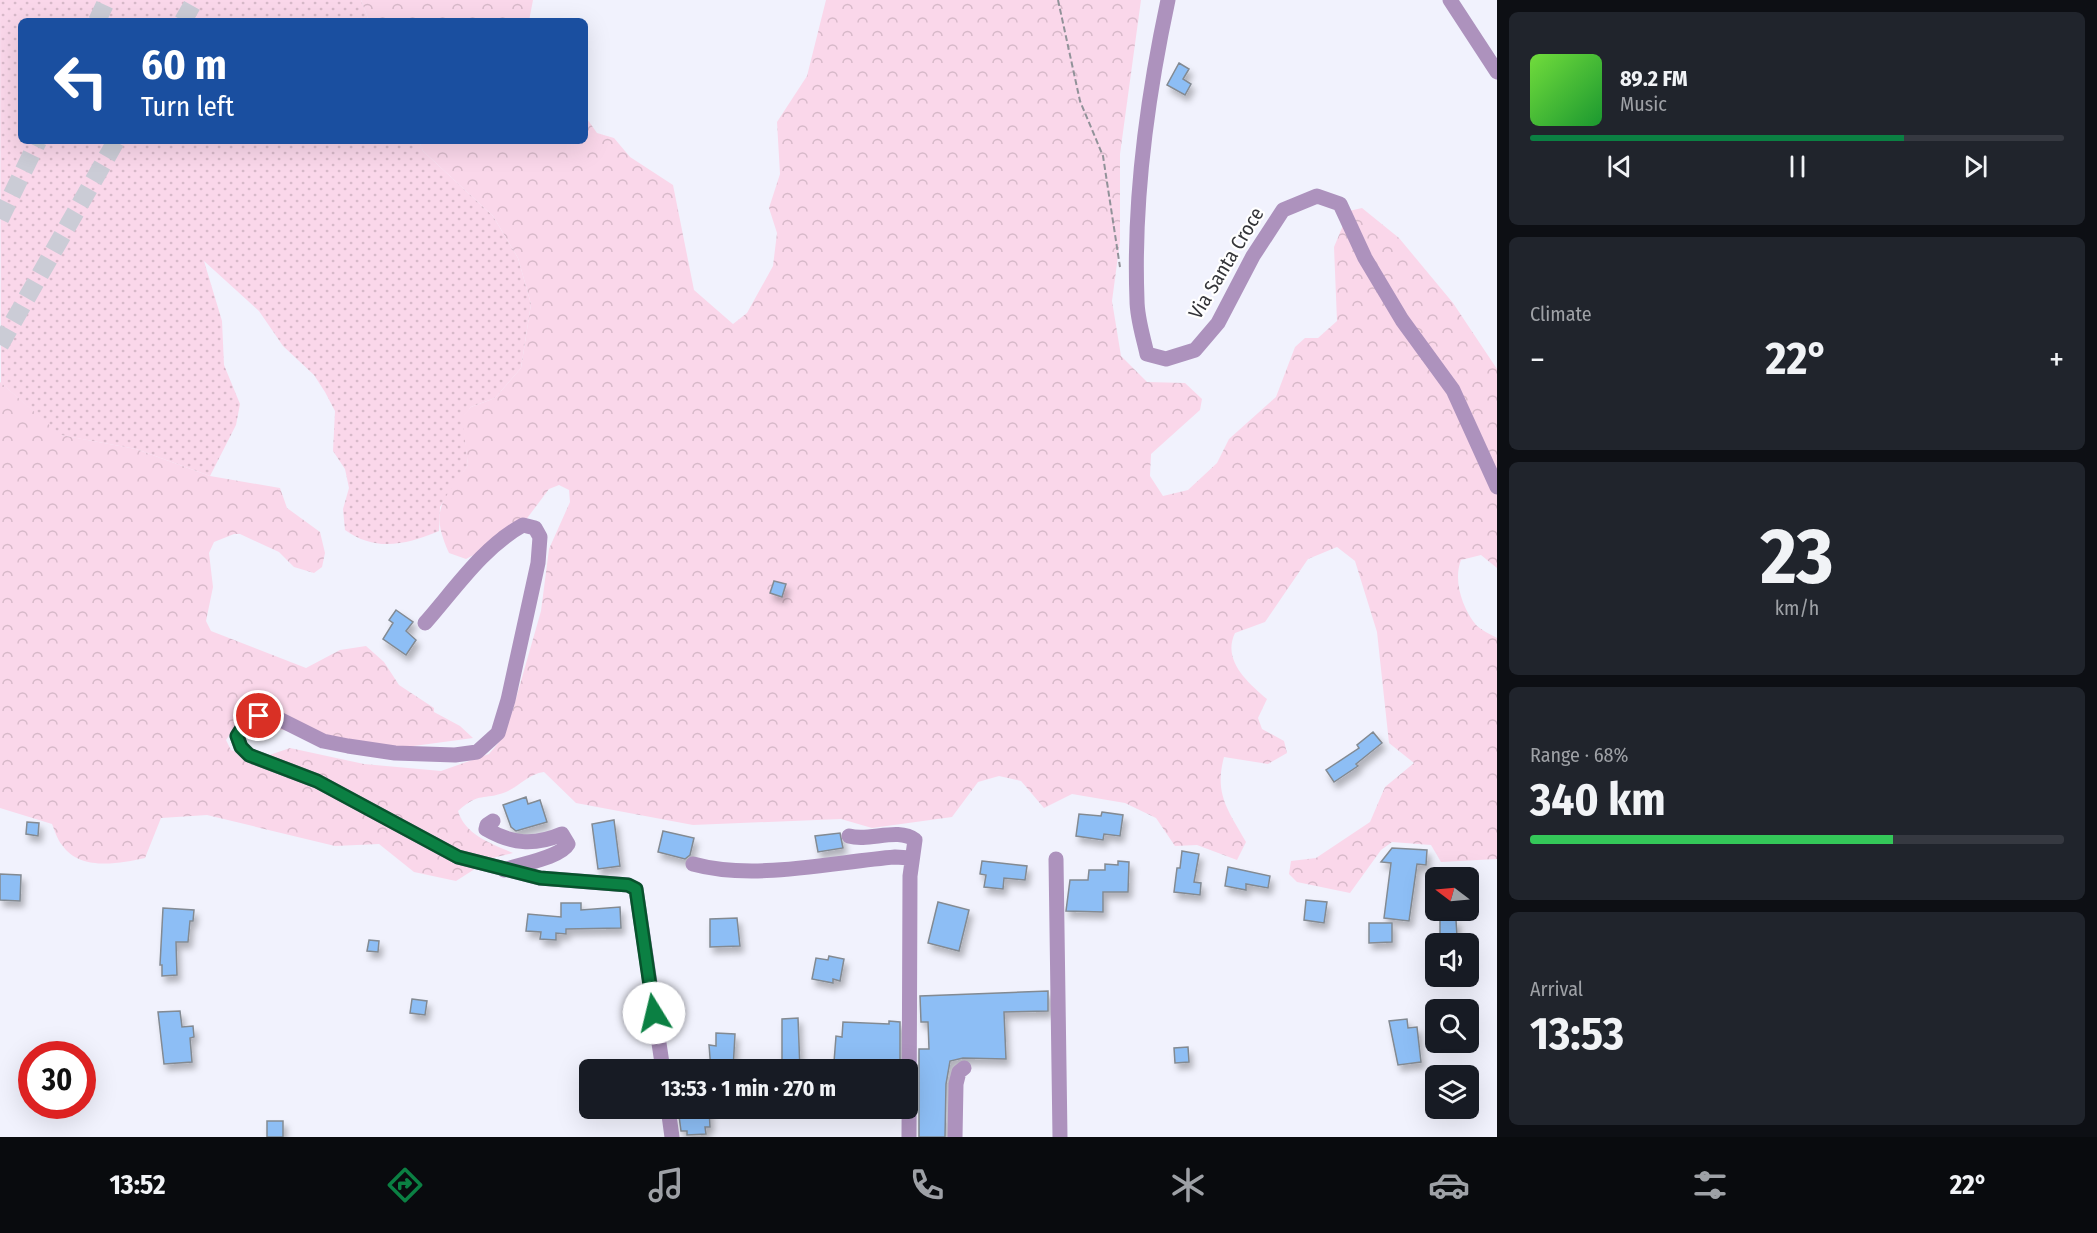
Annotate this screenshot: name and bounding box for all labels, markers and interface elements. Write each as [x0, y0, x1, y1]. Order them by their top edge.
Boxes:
text: 60 m [141, 40, 227, 90]
icon: left [42, 42, 120, 120]
text: 89.2 FM [1620, 65, 1688, 92]
text: Turn left [141, 91, 234, 123]
text: Music [1620, 92, 1667, 116]
icon: previous [1603, 150, 1636, 183]
icon: pause [1781, 150, 1814, 183]
icon: next [1959, 150, 1992, 183]
street label: Via Santa Croce [1183, 203, 1269, 323]
text: Climate [1530, 302, 1592, 326]
text: 22° [1766, 332, 1828, 386]
text: − [1530, 340, 1545, 380]
text: + [2049, 340, 2064, 380]
text: 23 [1760, 510, 1834, 604]
text: km/h [1775, 596, 1819, 620]
pin [233, 690, 284, 741]
icon: arrive [242, 699, 275, 732]
text: Range · 68% [1530, 743, 1629, 767]
text: 340 km [1530, 773, 1666, 827]
north arrow [1425, 867, 1479, 921]
map controls [1425, 867, 1479, 1119]
button: sound [1425, 933, 1479, 987]
text: Arrival [1530, 977, 1583, 1001]
position arrow [622, 981, 686, 1045]
button: search [1425, 999, 1479, 1053]
text: 13:53 [1530, 1007, 1624, 1061]
speed limit sign: 30 [18, 1041, 96, 1119]
button: layers [1425, 1065, 1479, 1119]
text: 13:53 · 1 min · 270 m [661, 1075, 836, 1102]
icon: directions [384, 1164, 426, 1206]
icon: music [645, 1164, 687, 1206]
icon: phone [906, 1164, 948, 1206]
icon: climate [1167, 1164, 1209, 1206]
icon: car [1428, 1164, 1470, 1206]
icon: filters [1689, 1164, 1731, 1206]
text: 13:52 [109, 1169, 165, 1201]
text: 22° [1950, 1169, 1987, 1201]

